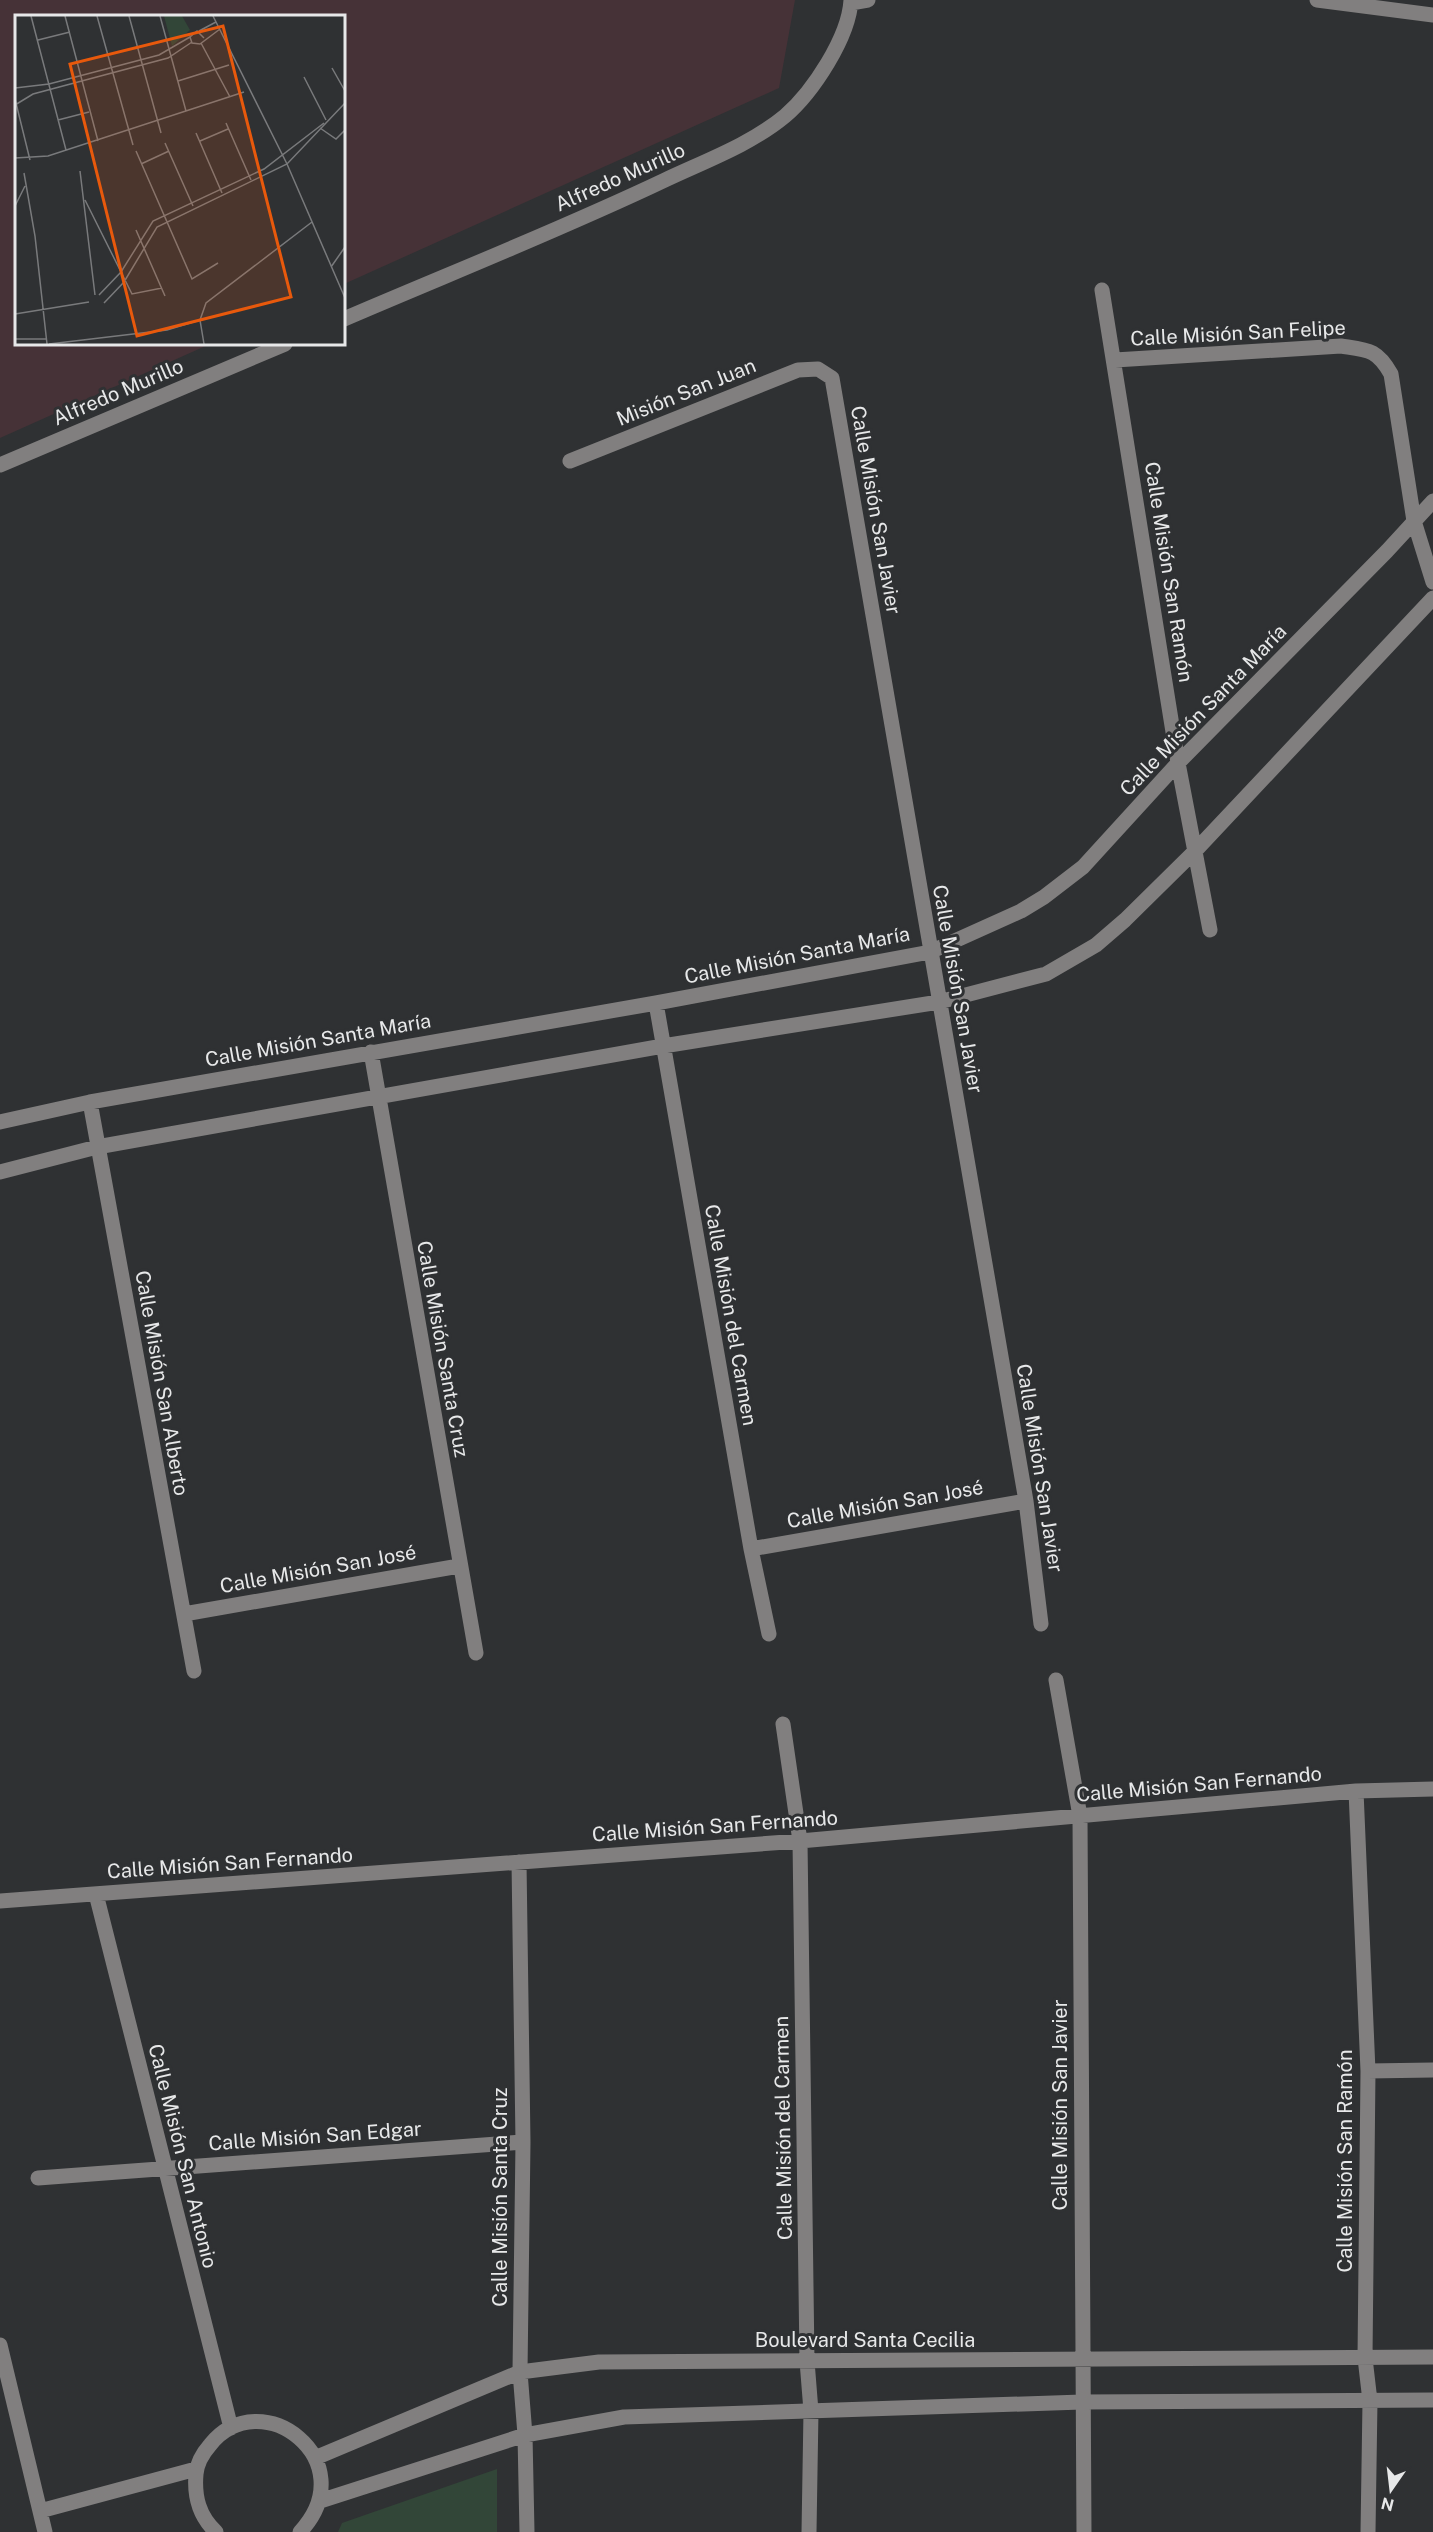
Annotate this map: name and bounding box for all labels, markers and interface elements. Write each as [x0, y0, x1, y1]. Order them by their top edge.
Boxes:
inset map [15, 15, 345, 345]
street label: Alfredo Murillo [551, 138, 689, 216]
street label: Calle Misión San Felipe [1130, 315, 1346, 351]
street label: Misión San Juan [613, 353, 759, 431]
street label: Alfredo Murillo [49, 354, 187, 430]
street label: Calle Misión San Javier [846, 404, 906, 616]
street label: Calle Misión San Ramón [1140, 460, 1198, 684]
street label: Calle Misión Santa María [1115, 619, 1291, 801]
street label: Calle Misión San Javier [928, 883, 988, 1095]
street label: Calle Misión Santa María [682, 921, 912, 989]
street label: Calle Misión Santa María [203, 1008, 433, 1072]
street label: Calle Misión del Carmen [700, 1203, 762, 1427]
street label: Calle Misión Santa Cruz [412, 1239, 474, 1459]
street label: Calle Misión San Alberto [130, 1269, 194, 1497]
street label: Calle Misión San Javier [1012, 1362, 1068, 1574]
street label: Calle Misión San José [785, 1475, 985, 1533]
street label: Calle Misión San José [218, 1540, 418, 1598]
street label: Calle Misión San Fernando [1075, 1761, 1323, 1807]
street label: Calle Misión San Fernando [591, 1805, 839, 1847]
street label: Calle Misión San Fernando [106, 1842, 354, 1884]
street label: Calle Misión San Javier [1048, 1999, 1072, 2211]
street label: Calle Misión del Carmen [769, 2016, 797, 2240]
street label: Calle Misión San Antonio [144, 2041, 222, 2271]
street label: Calle Misión San Ramón [1333, 2050, 1357, 2272]
street label: Calle Misión Santa Cruz [488, 2087, 512, 2307]
street label: Calle Misión San Edgar [208, 2117, 423, 2155]
street label: Boulevard Santa Cecilia [755, 2328, 975, 2352]
north arrow [1361, 2460, 1421, 2520]
text: N [1379, 2493, 1396, 2515]

